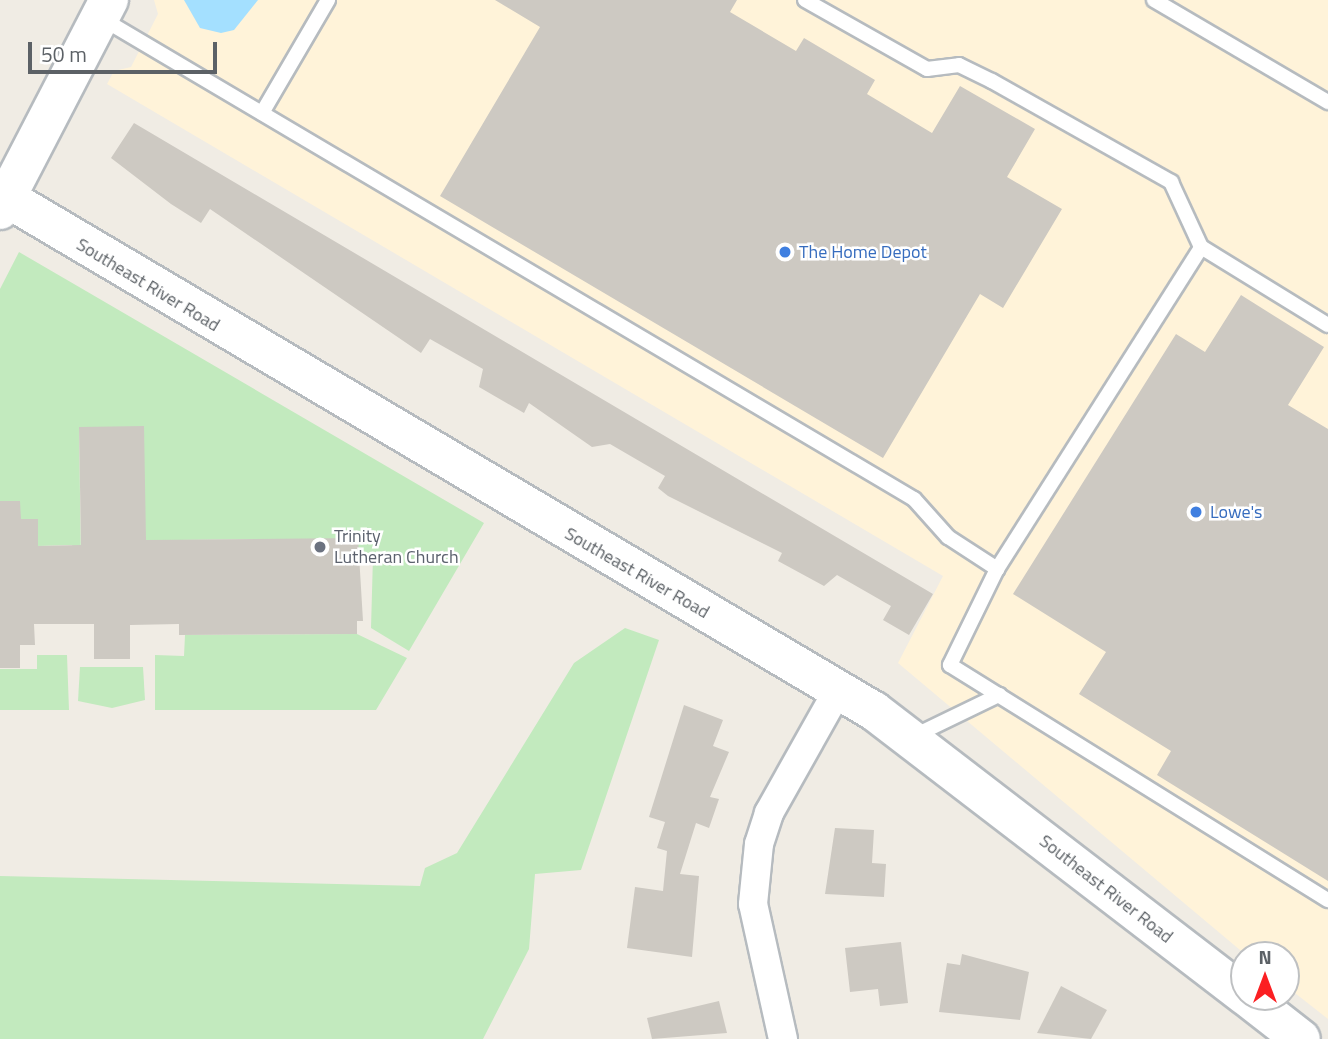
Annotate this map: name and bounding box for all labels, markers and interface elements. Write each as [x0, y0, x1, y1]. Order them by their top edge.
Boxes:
scale bar [32, 28, 220, 72]
text: 50 m [41, 38, 87, 70]
street label: Southeast River Road [72, 234, 224, 336]
place label: The Home Depot [799, 241, 927, 263]
marker: The Home Depot [777, 244, 793, 260]
place label: Lowe's [1210, 501, 1262, 523]
marker: Lowe's [1188, 504, 1204, 520]
street label: Southeast River Road [561, 523, 713, 623]
place label: Trinity Lutheran Church [334, 526, 459, 568]
marker: Trinity Lutheran Church [312, 539, 328, 555]
street label: Southeast River Road [1035, 830, 1177, 948]
north arrow [1230, 941, 1300, 1011]
text: N [1258, 942, 1272, 971]

